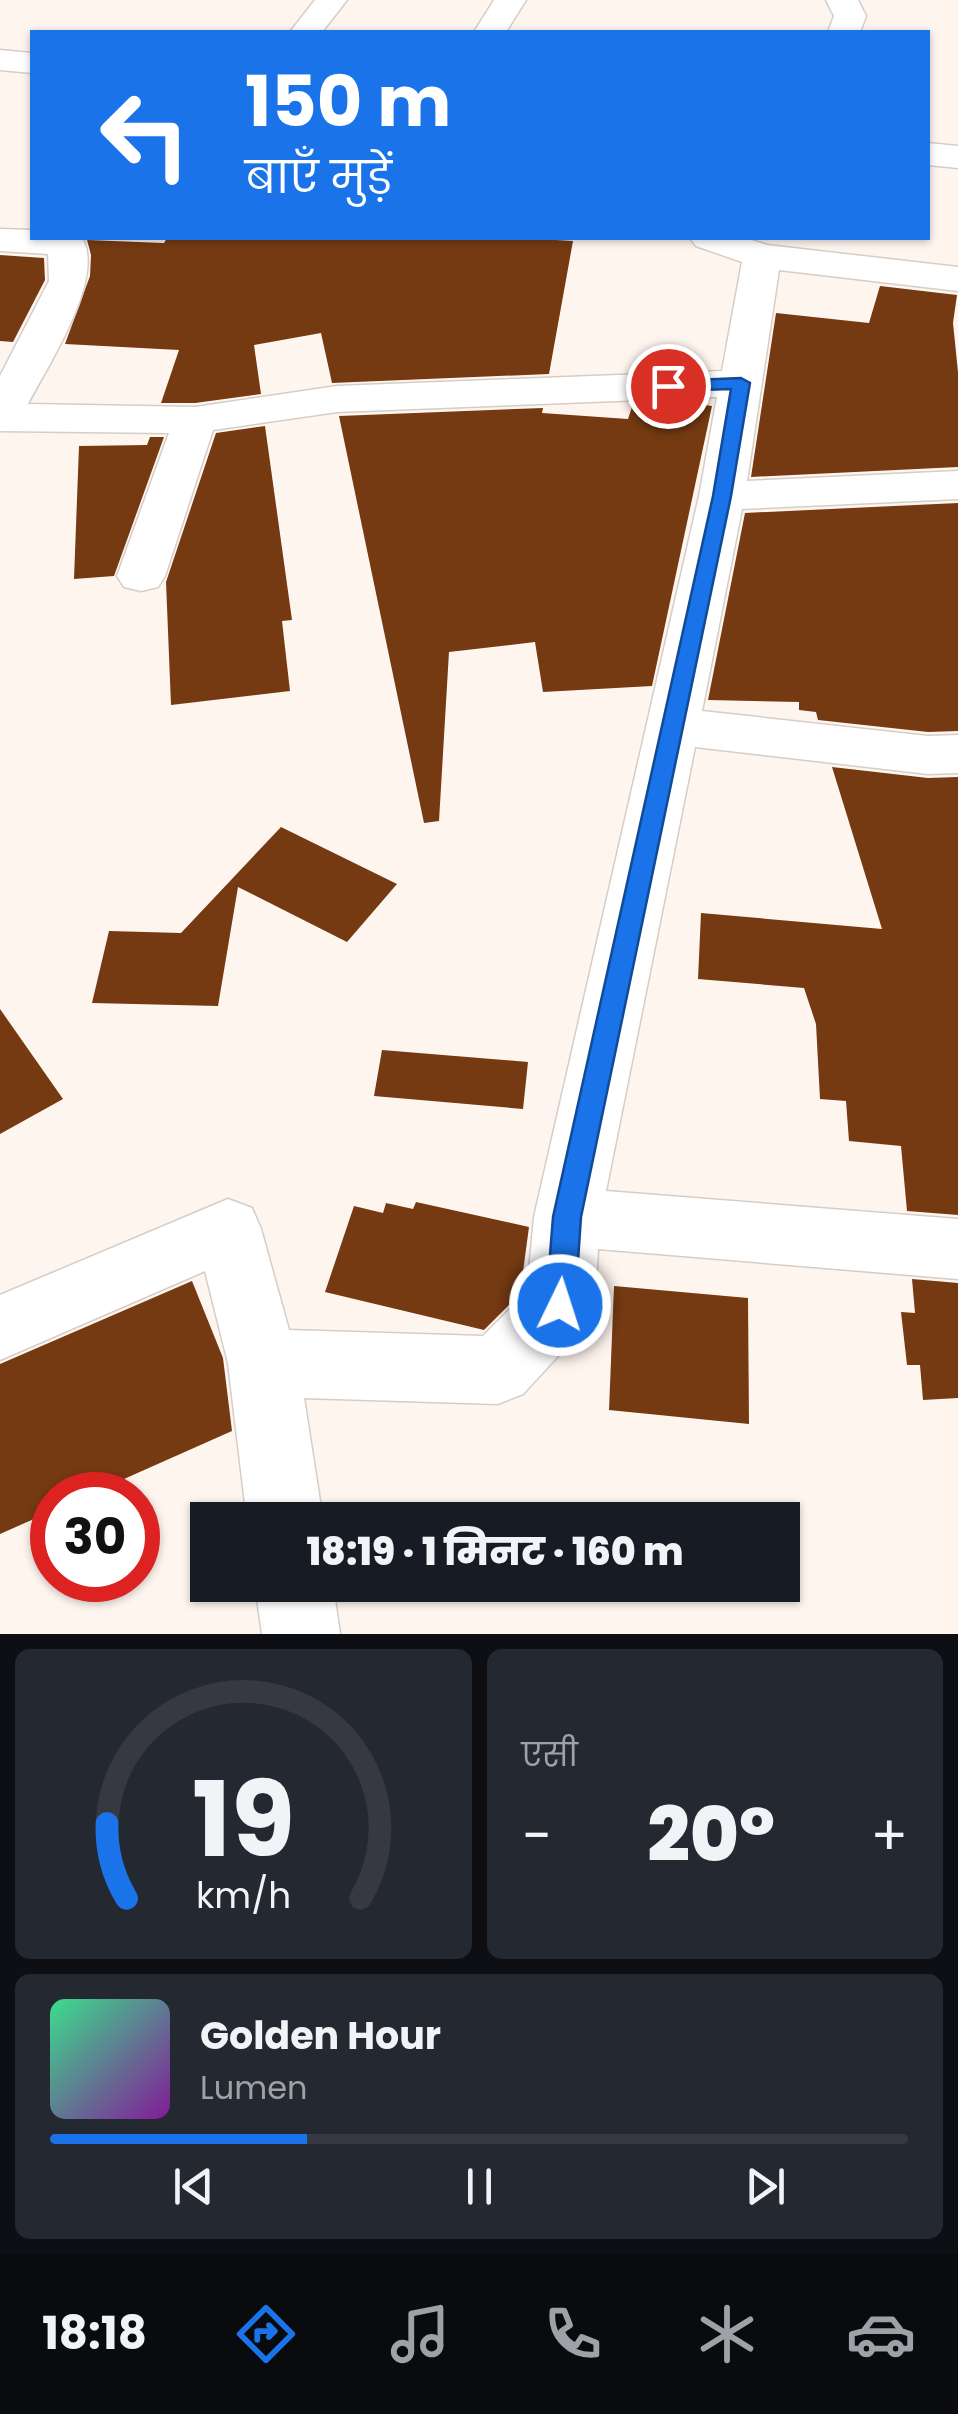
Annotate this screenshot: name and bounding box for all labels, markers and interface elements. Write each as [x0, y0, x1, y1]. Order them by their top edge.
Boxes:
text: 150 m [245, 52, 451, 151]
icon: left [80, 70, 210, 200]
text: बाएँ मुड़ें [245, 146, 392, 209]
pin [626, 344, 711, 429]
icon: arrive [641, 359, 696, 414]
position arrow [508, 1253, 612, 1357]
speed limit sign: 30 [30, 1472, 160, 1602]
text: 18:19 · 1 मिनट · 160 m [306, 1525, 684, 1578]
text: एसी [522, 1732, 578, 1777]
text: 19 [192, 1747, 295, 1892]
text: 20° [647, 1782, 775, 1887]
text: − [522, 1797, 552, 1874]
text: + [870, 1797, 908, 1874]
text: km/h [196, 1870, 291, 1921]
text: Golden Hour [200, 2009, 441, 2062]
text: Lumen [200, 2065, 308, 2110]
icon: previous [166, 2159, 221, 2214]
icon: pause [452, 2159, 507, 2214]
icon: next [738, 2159, 793, 2214]
icon: directions [231, 2299, 301, 2369]
icon: music [385, 2299, 455, 2369]
icon: phone [538, 2299, 608, 2369]
icon: climate [692, 2299, 762, 2369]
icon: car [846, 2299, 916, 2369]
text: 18:18 [42, 2302, 147, 2365]

